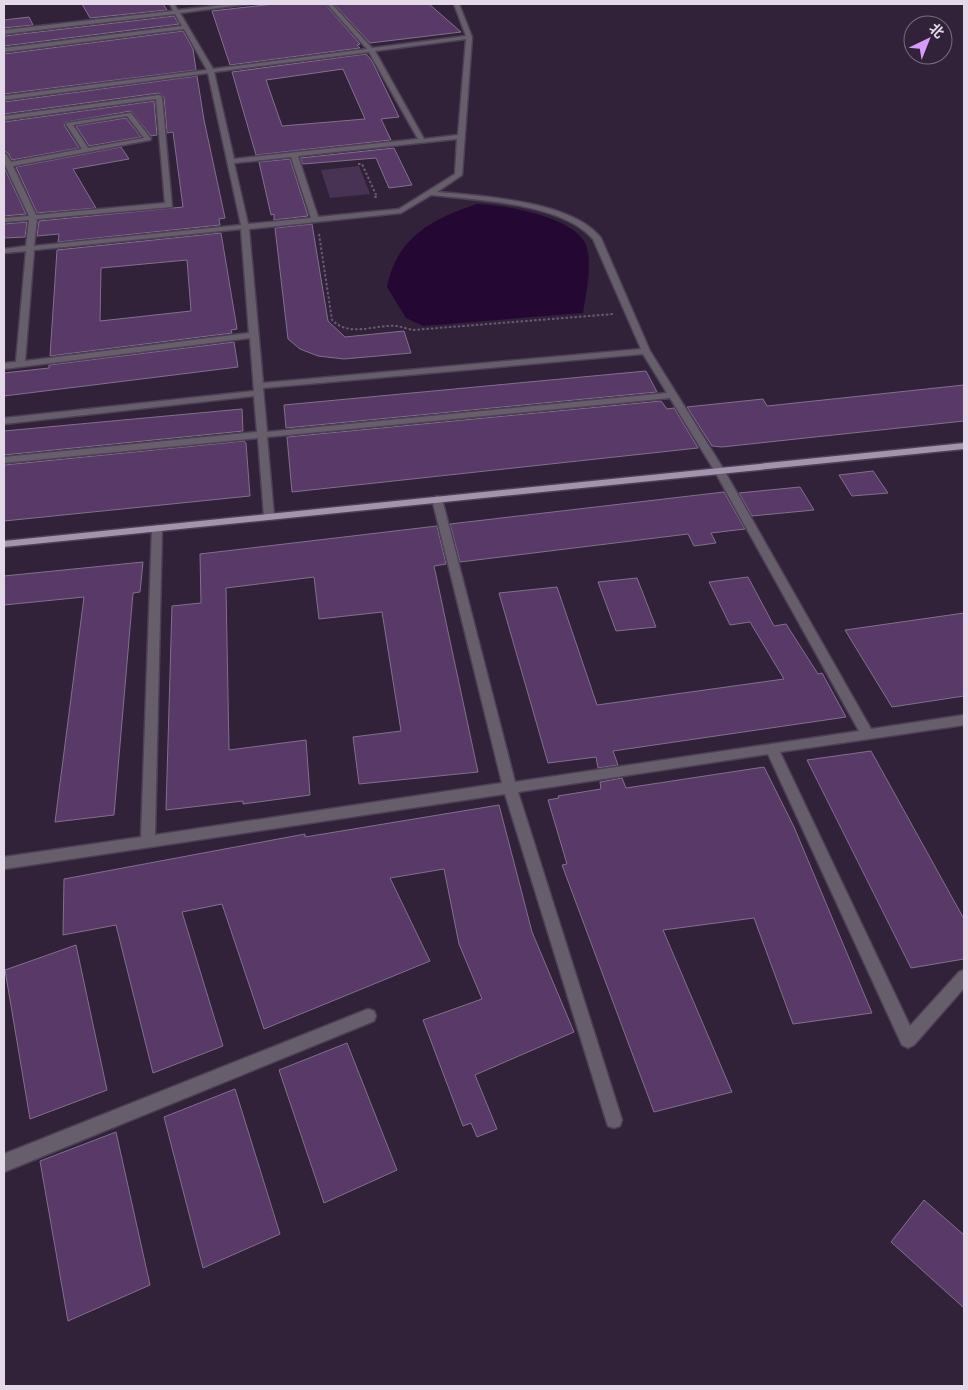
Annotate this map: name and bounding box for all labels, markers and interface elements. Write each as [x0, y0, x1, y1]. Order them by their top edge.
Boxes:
north arrow [903, 15, 953, 65]
text: 北 [926, 20, 947, 41]

